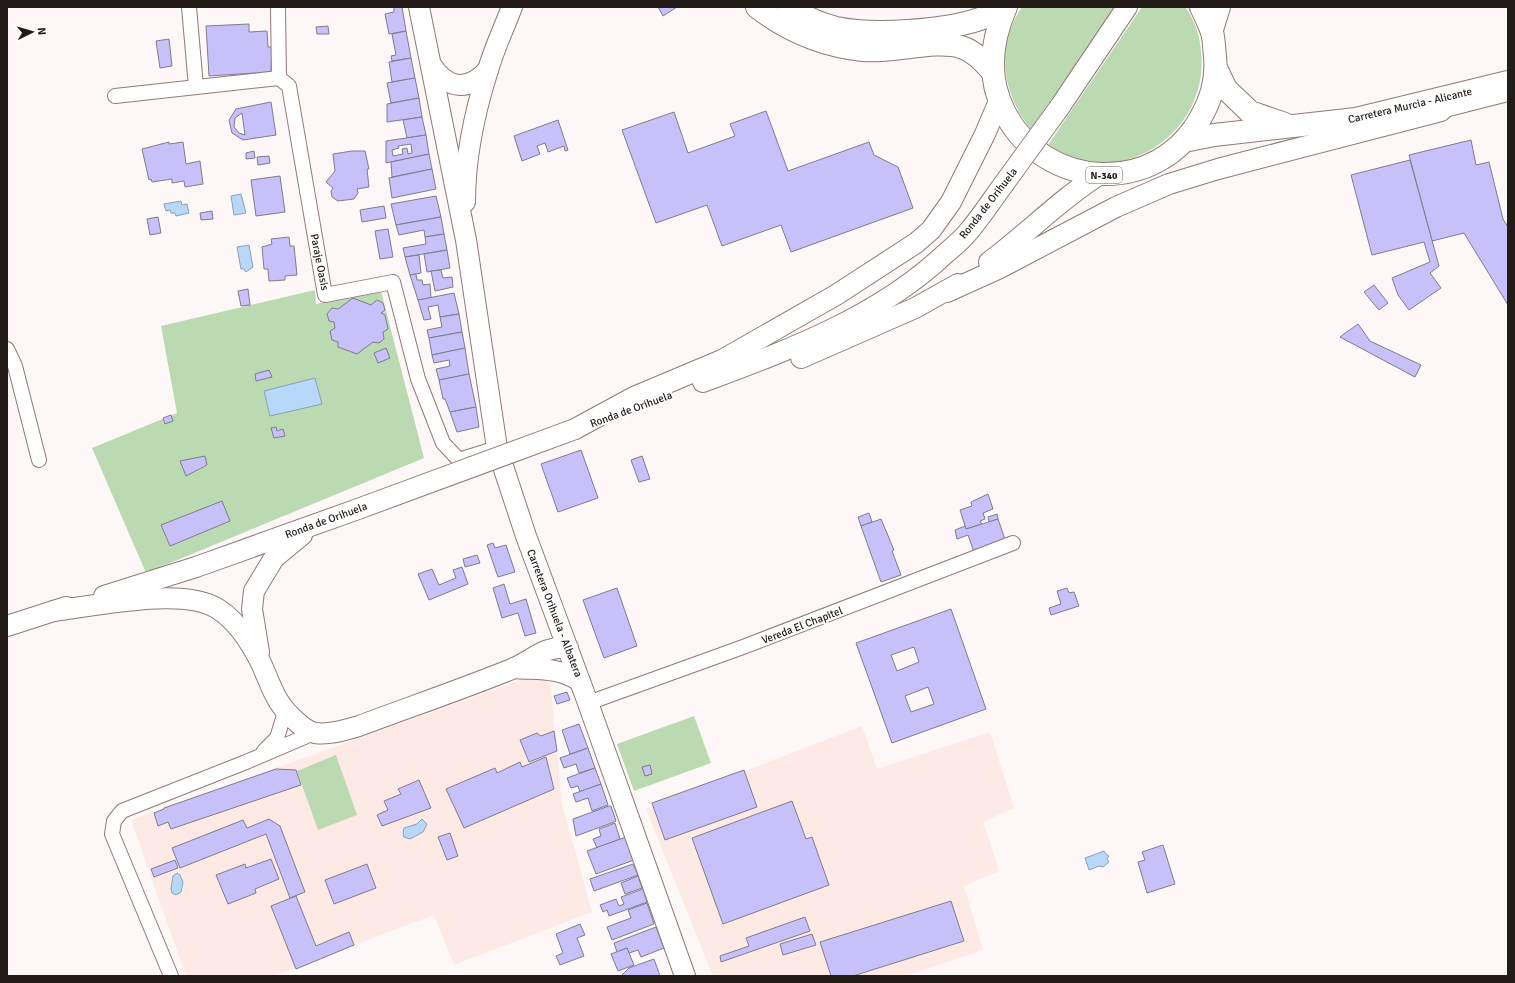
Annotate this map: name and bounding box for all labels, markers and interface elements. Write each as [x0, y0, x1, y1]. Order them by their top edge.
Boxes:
north arrow [12, 12, 52, 52]
text: N [35, 27, 48, 36]
street label: Carretera Murcia - Alicante [1347, 85, 1473, 126]
street label: Ronda de Orihuela [957, 165, 1020, 241]
road number: N-340 [1086, 167, 1122, 183]
street label: Paraje Oasis [308, 233, 331, 292]
street label: Ronda de Orihuela [588, 388, 674, 430]
street label: Ronda de Orihuela [283, 499, 369, 541]
street label: Carretera Orihuela - Albatera [524, 547, 585, 679]
street label: Vereda El Chapitel [760, 604, 845, 647]

